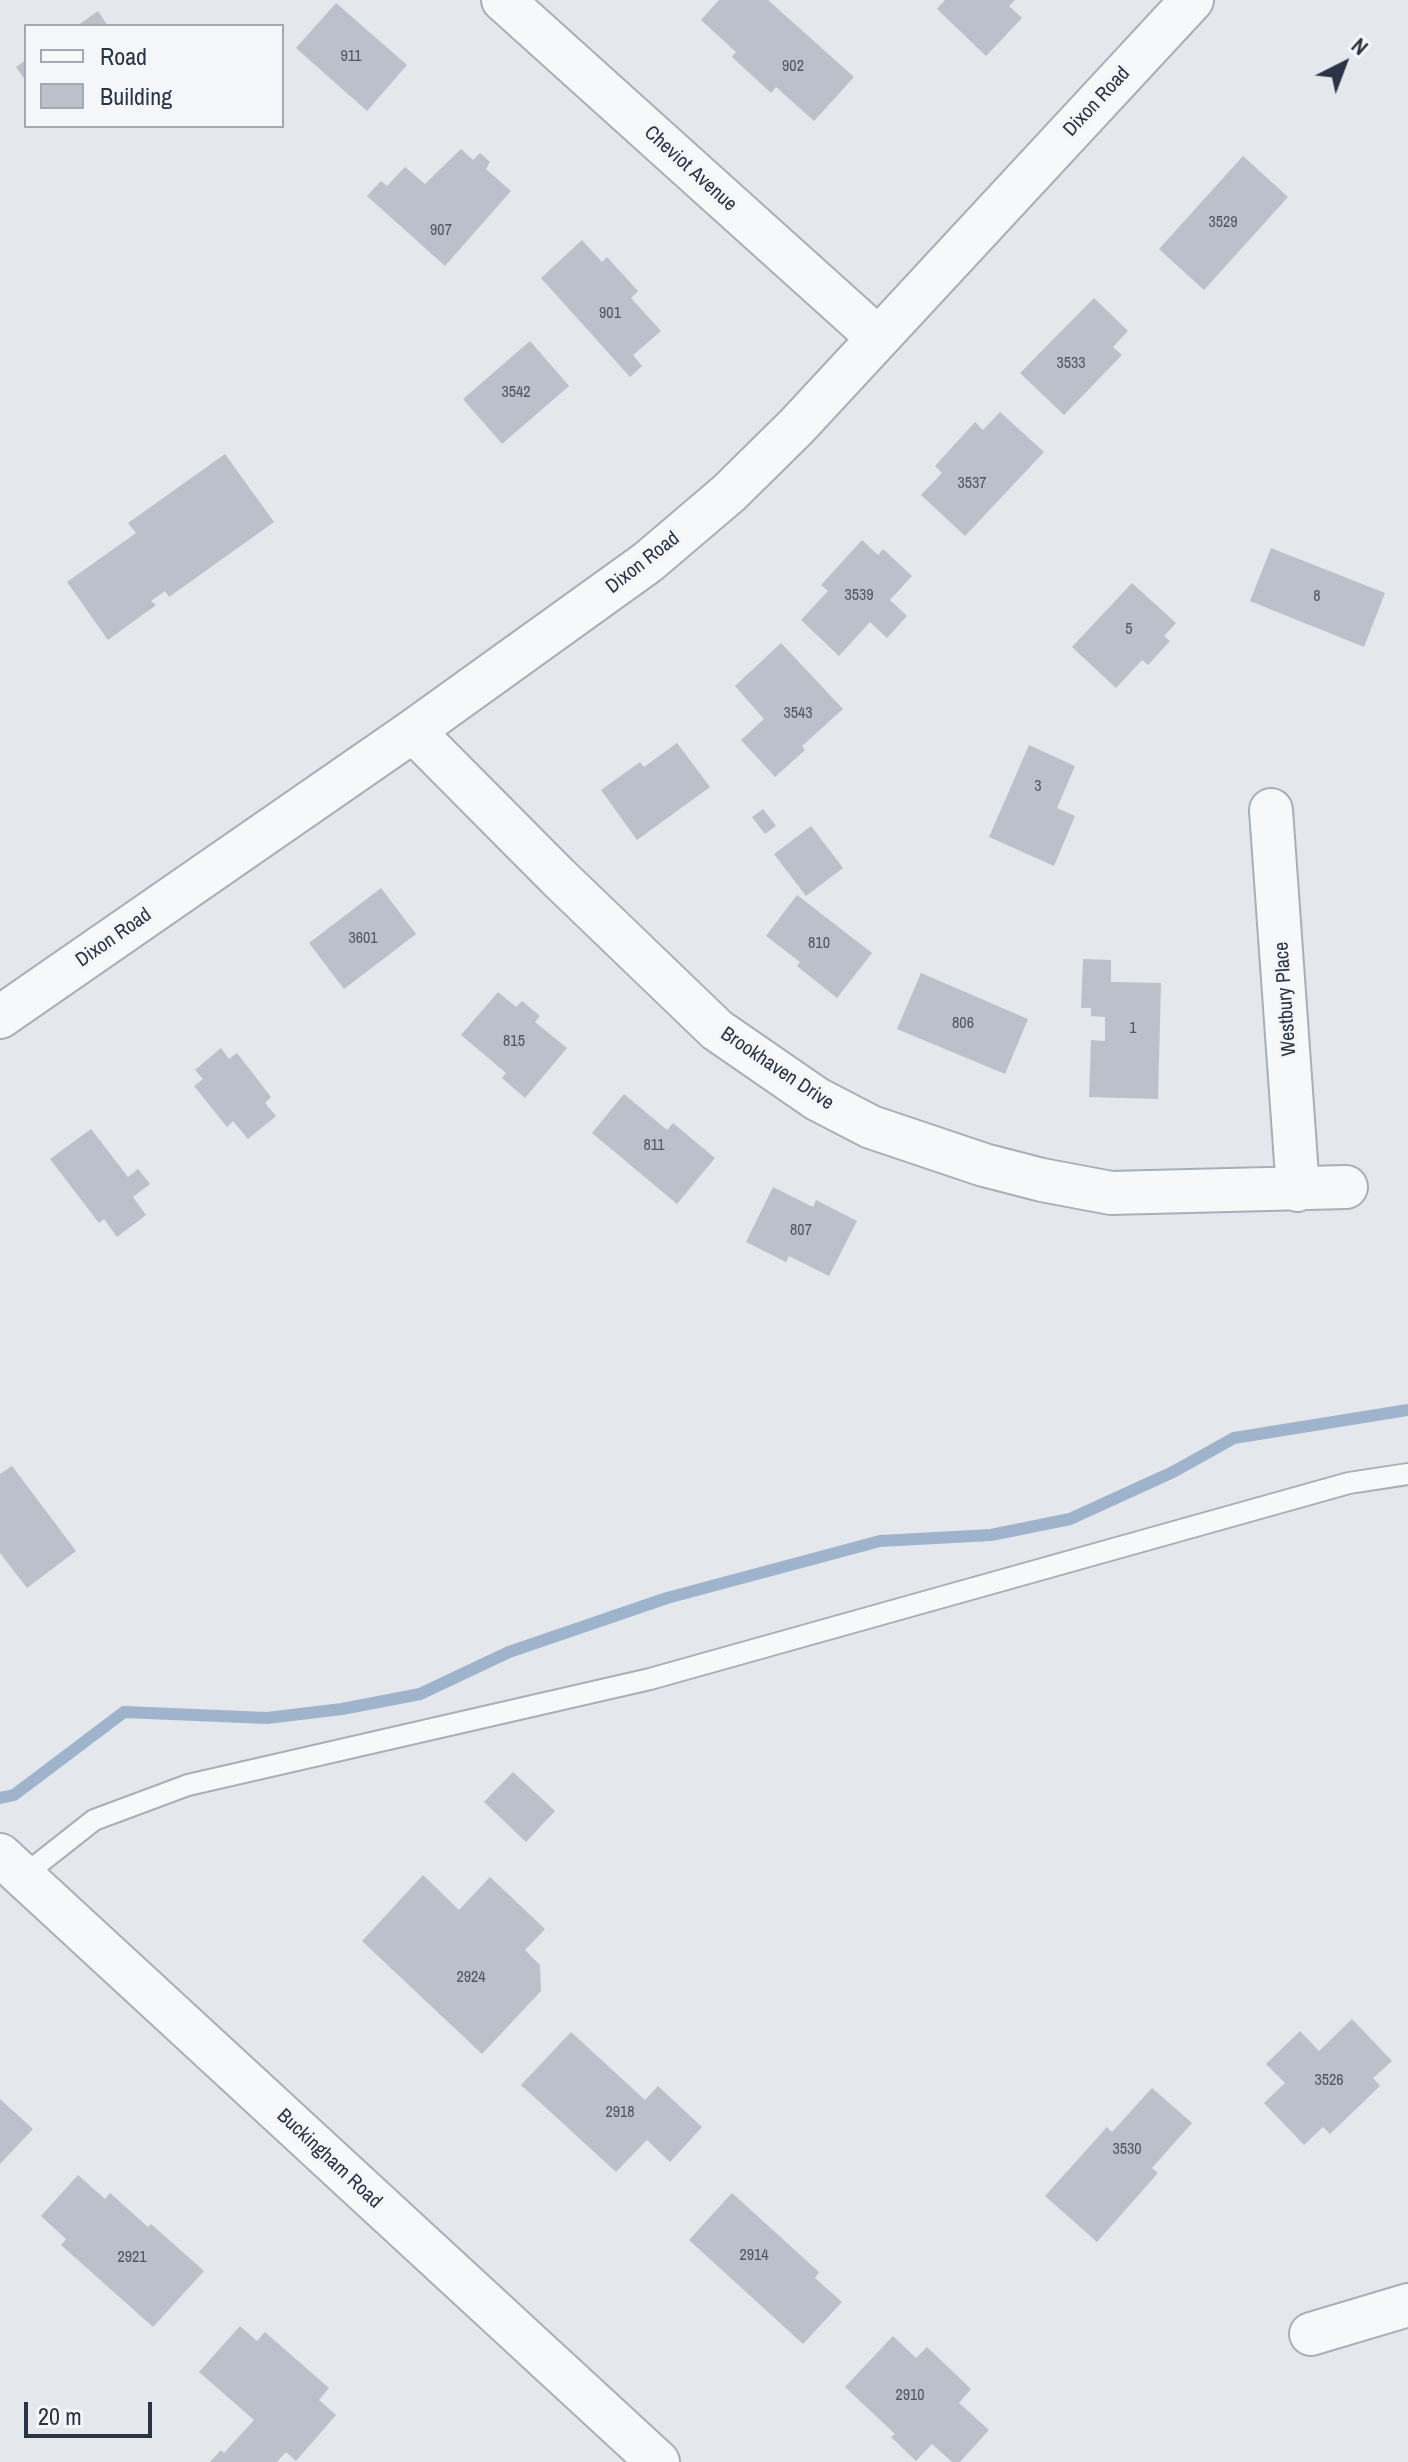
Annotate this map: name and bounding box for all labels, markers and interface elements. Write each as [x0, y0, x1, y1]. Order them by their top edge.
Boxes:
legend [24, 24, 284, 128]
north arrow [1304, 24, 1384, 104]
text: N [1345, 31, 1375, 62]
text: Road [100, 40, 147, 72]
house number: 911 [341, 47, 361, 67]
house number: 902 [782, 57, 804, 77]
street label: Dixon Road [1059, 62, 1135, 142]
text: Building [100, 80, 172, 112]
street label: Cheviot Avenue [639, 121, 741, 217]
house number: 3529 [1208, 213, 1238, 233]
house number: 907 [430, 221, 452, 241]
house number: 901 [599, 304, 621, 324]
house number: 3533 [1056, 354, 1086, 374]
house number: 3542 [501, 383, 531, 403]
house number: 3537 [957, 474, 987, 494]
street label: Dixon Road [601, 527, 685, 599]
house number: 3539 [844, 586, 874, 606]
house number: 8 [1313, 587, 1321, 607]
house number: 5 [1125, 620, 1133, 640]
house number: 3543 [783, 704, 813, 724]
house number: 3 [1034, 777, 1042, 797]
street label: Dixon Road [72, 903, 156, 973]
house number: 3601 [348, 929, 378, 949]
house number: 810 [808, 934, 830, 954]
street label: Westbury Place [1270, 941, 1302, 1057]
house number: 806 [952, 1014, 974, 1034]
house number: 1 [1129, 1019, 1137, 1039]
street label: Brookhaven Drive [716, 1022, 838, 1116]
house number: 815 [503, 1032, 525, 1052]
house number: 811 [644, 1136, 664, 1156]
house number: 807 [790, 1221, 812, 1241]
house number: 2924 [456, 1968, 486, 1988]
house number: 3526 [1314, 2071, 1344, 2091]
house number: 2918 [605, 2103, 635, 2123]
street label: Buckingham Road [271, 2104, 387, 2214]
house number: 3530 [1112, 2140, 1142, 2160]
house number: 2914 [739, 2246, 769, 2266]
house number: 2921 [117, 2248, 147, 2268]
scale bar [28, 2386, 156, 2436]
house number: 2910 [895, 2386, 925, 2406]
text: 20 m [38, 2400, 82, 2432]

